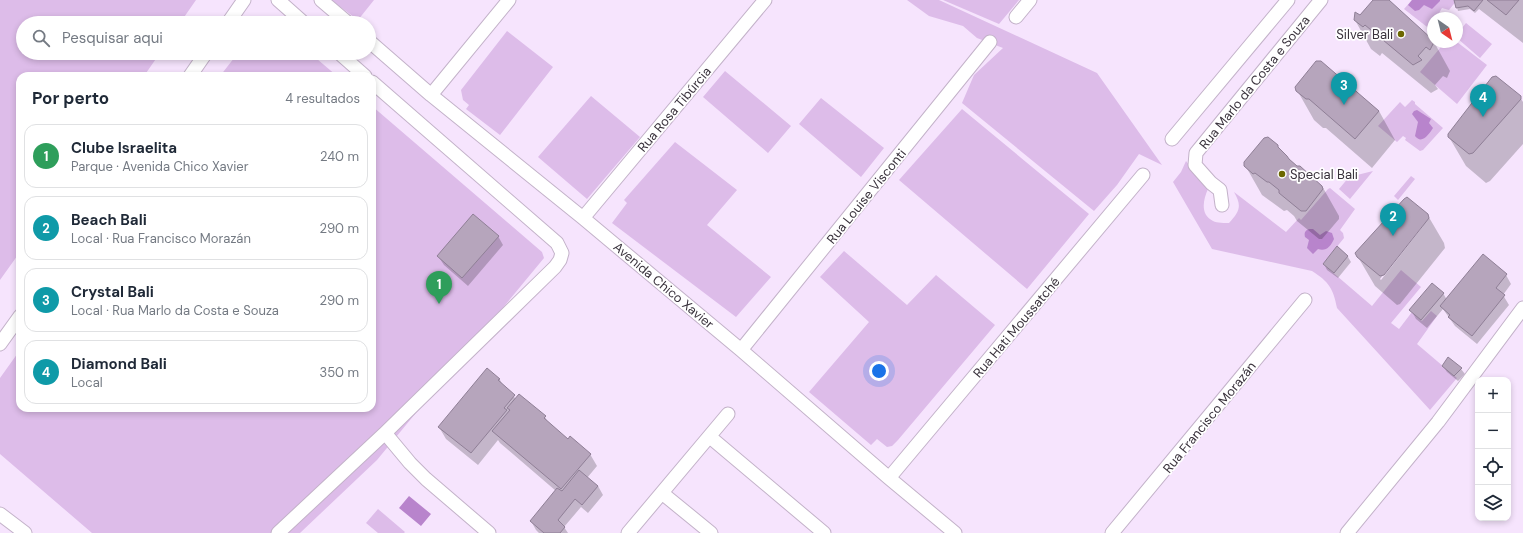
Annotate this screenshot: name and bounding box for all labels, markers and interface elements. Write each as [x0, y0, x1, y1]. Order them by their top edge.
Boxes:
street label: Rua Marlo da Costa e Souza [1195, 12, 1313, 152]
north arrow [1427, 12, 1463, 48]
search box [16, 16, 376, 60]
place label: Silver Bali [1336, 26, 1393, 43]
icon: search [30, 27, 52, 49]
text: Pesquisar aqui [62, 28, 163, 48]
marker: Silver Bali [1396, 29, 1406, 39]
street label: Rua Rosa Tibúrcia [634, 63, 715, 155]
pin: 3 [1331, 72, 1357, 105]
pin: 4 [1470, 84, 1496, 117]
text: Por perto [32, 87, 109, 109]
text: 4 resultados [285, 90, 360, 107]
text: Clube Israelita [71, 138, 177, 158]
street label: Rua Louise Visconti [823, 145, 910, 247]
text: 1 [44, 148, 48, 165]
text: 240 m [320, 148, 359, 165]
text: Parque · Avenida Chico Xavier [71, 158, 249, 175]
place label: Special Bali [1290, 166, 1358, 183]
marker: Special Bali [1277, 169, 1287, 179]
pin: 2 [1380, 203, 1406, 236]
text: Beach Bali [71, 210, 147, 230]
text: 2 [42, 220, 50, 237]
text: 290 m [320, 220, 359, 237]
text: Local · Rua Francisco Morazán [71, 230, 251, 247]
street label: Avenida Chico Xavier [610, 238, 718, 333]
pin: 1 [426, 271, 452, 304]
street label: Rua Hati Moussatché [969, 273, 1064, 381]
text: Crystal Bali [71, 282, 154, 302]
text: 3 [42, 292, 50, 309]
text: 290 m [320, 292, 359, 309]
text: Local · Rua Marlo da Costa e Souza [71, 302, 279, 319]
text: Diamond Bali [71, 354, 167, 374]
street label: Rua Francisco Morazán [1159, 358, 1260, 477]
your location [869, 361, 889, 381]
text: 4 [42, 364, 50, 381]
text: 350 m [319, 364, 359, 381]
text: Local [71, 374, 103, 391]
map controls [1475, 377, 1511, 521]
button: + [1475, 377, 1511, 413]
button: − [1475, 413, 1511, 449]
button: locate [1475, 449, 1511, 485]
button: layers [1475, 485, 1511, 521]

